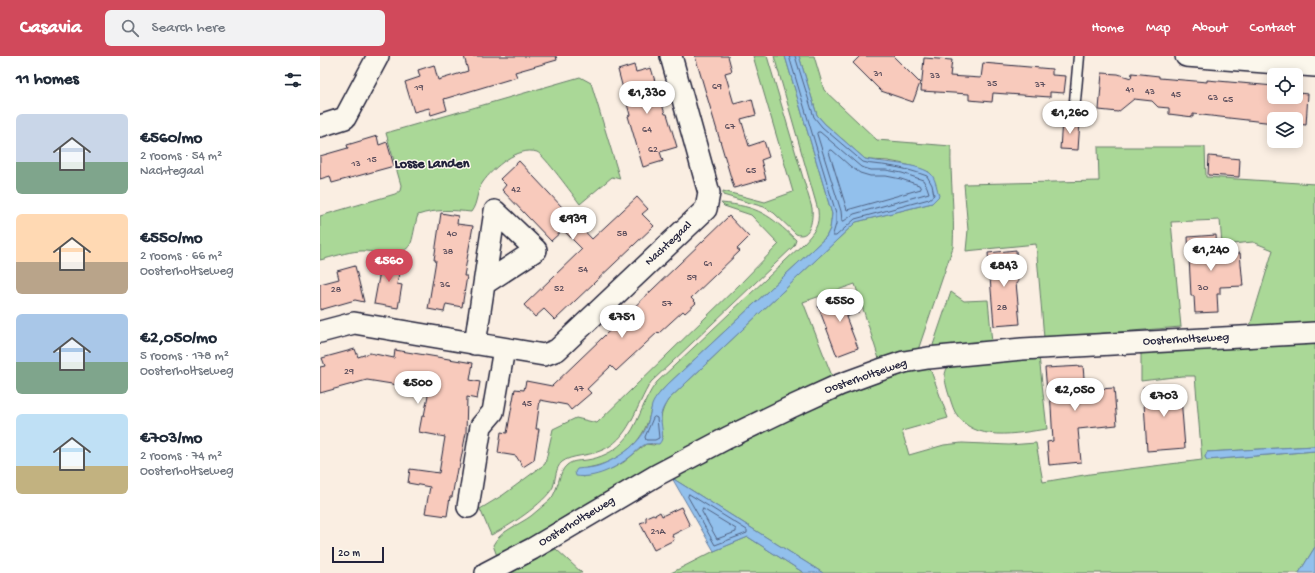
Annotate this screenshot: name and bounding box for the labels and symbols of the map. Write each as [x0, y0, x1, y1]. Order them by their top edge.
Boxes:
house number: 31 [872, 68, 883, 80]
house number: 33 [929, 70, 940, 82]
house number: 35 [986, 78, 997, 90]
house number: 37 [1034, 79, 1046, 91]
pin: €1,330 [614, 81, 680, 115]
house number: 69 [712, 81, 722, 93]
house number: 19 [413, 82, 424, 94]
house number: 41 [1126, 84, 1134, 96]
house number: 43 [1145, 86, 1155, 98]
house number: 45 [1171, 89, 1181, 101]
house number: 63 [1208, 92, 1218, 104]
house number: 65 [1223, 94, 1233, 106]
pin: €1,260 [1037, 101, 1103, 135]
house number: 67 [725, 121, 736, 133]
house number: 64 [642, 124, 652, 136]
house number: 62 [648, 144, 658, 156]
house number: 15 [366, 154, 377, 166]
district label: Losse Landen [395, 156, 470, 173]
house number: 13 [350, 158, 361, 170]
house number: 65 [746, 165, 756, 177]
house number: 42 [511, 184, 521, 196]
pin: €939 [549, 207, 597, 241]
street label: Nachtegaal [643, 219, 696, 269]
house number: 40 [447, 228, 458, 240]
house number: 58 [617, 228, 628, 240]
pin: €1,240 [1178, 238, 1244, 272]
house number: 38 [442, 246, 454, 258]
pin: €560 [365, 249, 413, 283]
pin: €843 [980, 254, 1028, 288]
house number: 61 [703, 258, 713, 270]
house number: 54 [578, 264, 588, 276]
house number: 59 [687, 272, 697, 284]
house number: 36 [439, 279, 451, 291]
house number: 30 [1197, 282, 1209, 294]
house number: 52 [554, 283, 564, 295]
house number: 28 [331, 284, 342, 296]
pin: €550 [816, 289, 864, 323]
house number: 57 [662, 298, 673, 310]
house number: 28 [997, 302, 1008, 314]
pin: €751 [598, 305, 646, 339]
street label: Oosterholtseweg [1143, 331, 1230, 349]
street label: Oosterholtseweg [823, 356, 909, 398]
house number: 29 [344, 366, 354, 378]
pin: €500 [394, 371, 442, 405]
pin: €2,050 [1042, 378, 1108, 412]
house number: 47 [574, 383, 585, 395]
pin: €703 [1140, 384, 1188, 418]
house number: 45 [522, 398, 532, 410]
street label: Oosterholtseweg [536, 494, 618, 550]
house number: 21A [651, 526, 667, 538]
scale bar [332, 545, 384, 564]

